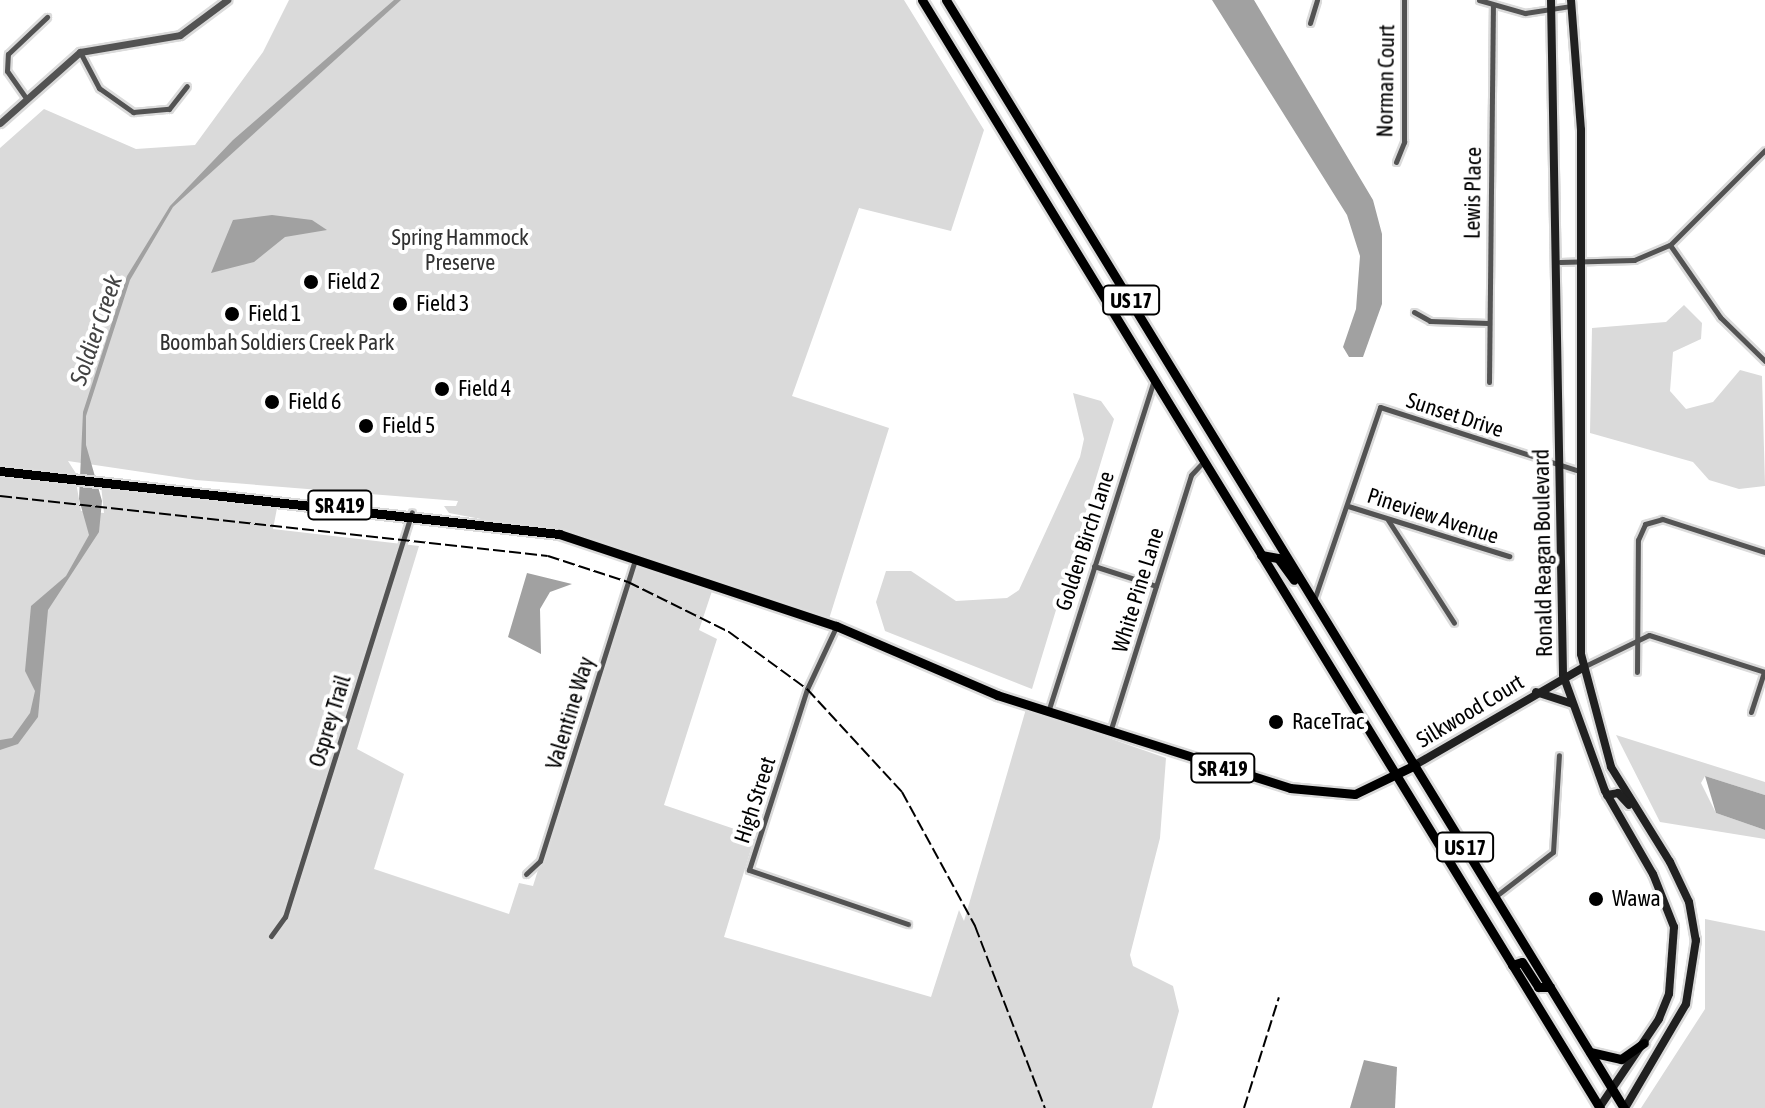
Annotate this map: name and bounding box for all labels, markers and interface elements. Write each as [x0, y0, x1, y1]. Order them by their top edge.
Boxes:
street label: Norman Court [1372, 24, 1400, 138]
street label: Lewis Place [1459, 147, 1487, 239]
park label: Spring Hammock Preserve [391, 224, 529, 276]
place label: Field 2 [327, 269, 380, 295]
water label: Soldier Creek [64, 271, 128, 389]
marker: Field 2 [302, 273, 320, 291]
road number: US 17 [1101, 284, 1161, 316]
place label: Field 3 [416, 291, 469, 317]
marker: Field 3 [391, 295, 409, 313]
place label: Field 1 [248, 301, 301, 327]
marker: Field 1 [223, 305, 241, 323]
park label: Boombah Soldiers Creek Park [160, 330, 394, 356]
place label: Field 4 [458, 376, 511, 402]
marker: Field 4 [433, 380, 451, 398]
street label: Sunset Drive [1403, 387, 1507, 443]
place label: Field 6 [288, 389, 341, 415]
marker: Field 6 [263, 393, 281, 411]
place label: Field 5 [382, 413, 435, 439]
marker: Field 5 [357, 417, 375, 435]
street label: Ronald Reagan Boulevard [1528, 449, 1558, 657]
street label: Golden Birch Lane [1050, 468, 1120, 614]
street label: Pineview Avenue [1364, 482, 1502, 550]
road number: SR 419 [306, 489, 374, 521]
street label: White Pine Lane [1106, 524, 1170, 656]
street label: Valentine Way [540, 654, 600, 772]
street label: Silkwood Court [1412, 669, 1528, 753]
street label: Osprey Trail [304, 672, 356, 770]
place label: RaceTrac [1292, 709, 1364, 735]
marker: RaceTrac [1267, 713, 1285, 731]
road number: SR 419 [1189, 752, 1257, 784]
street label: High Street [729, 753, 781, 847]
road number: US 17 [1435, 831, 1495, 863]
place label: Wawa [1612, 886, 1661, 912]
marker: Wawa [1587, 890, 1605, 908]

